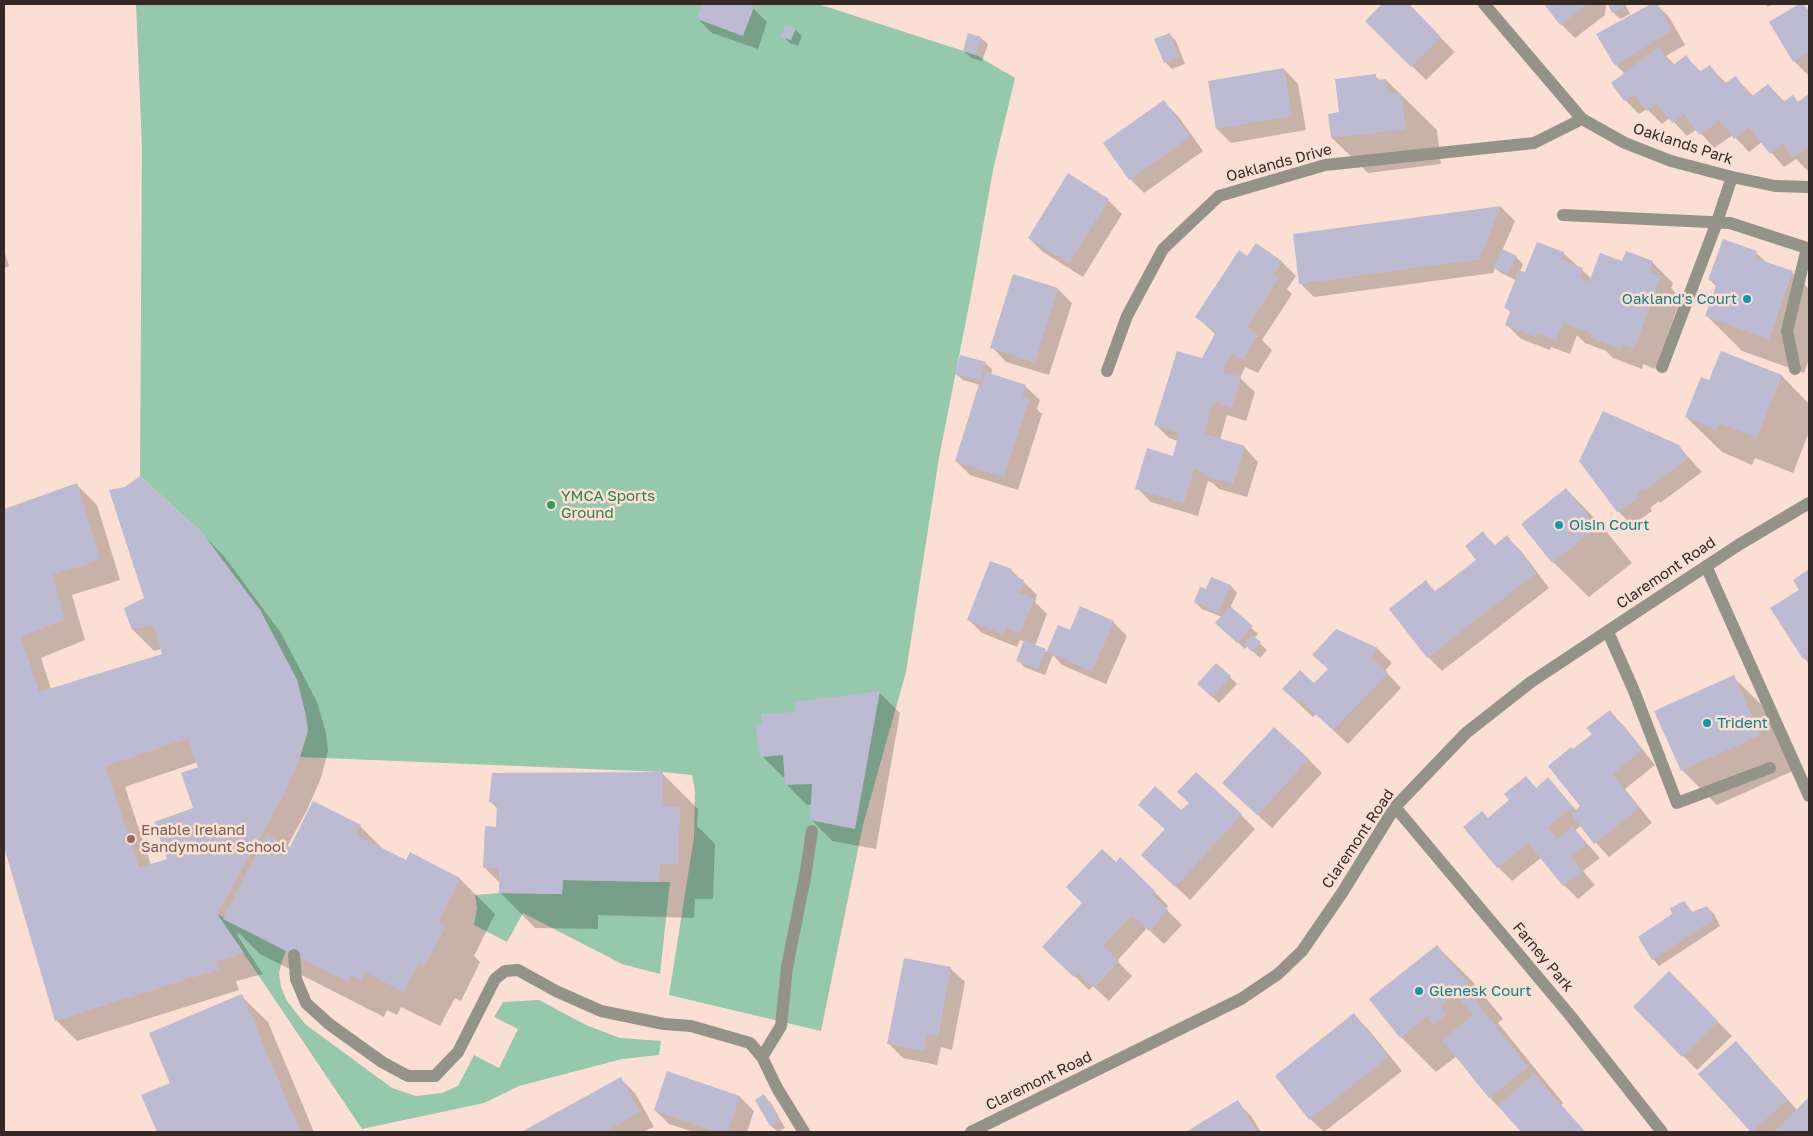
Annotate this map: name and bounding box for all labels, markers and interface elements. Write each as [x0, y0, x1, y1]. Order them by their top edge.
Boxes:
street label: Oaklands Park [1631, 119, 1735, 169]
street label: Oaklands Drive [1224, 140, 1334, 186]
place label: Oakland's Court [1622, 290, 1737, 308]
marker: Oakland's Court [1741, 293, 1753, 305]
place label: YMCA Sports Ground [561, 487, 655, 522]
marker: YMCA Sports Ground [545, 499, 557, 511]
place label: Oisin Court [1569, 516, 1649, 534]
marker: Oisin Court [1553, 519, 1565, 531]
street label: Claremont Road [1613, 533, 1719, 613]
place label: Trident [1717, 714, 1768, 732]
marker: Trident [1701, 717, 1713, 729]
street label: Claremont Road [1318, 786, 1398, 892]
place label: Enable Ireland Sandymount School [141, 821, 286, 856]
marker: Enable Ireland Sandymount School [125, 833, 137, 845]
street label: Farney Park [1509, 919, 1577, 995]
place label: Glenesk Court [1429, 982, 1531, 1000]
marker: Glenesk Court [1413, 985, 1425, 997]
street label: Claremont Road [983, 1048, 1095, 1114]

